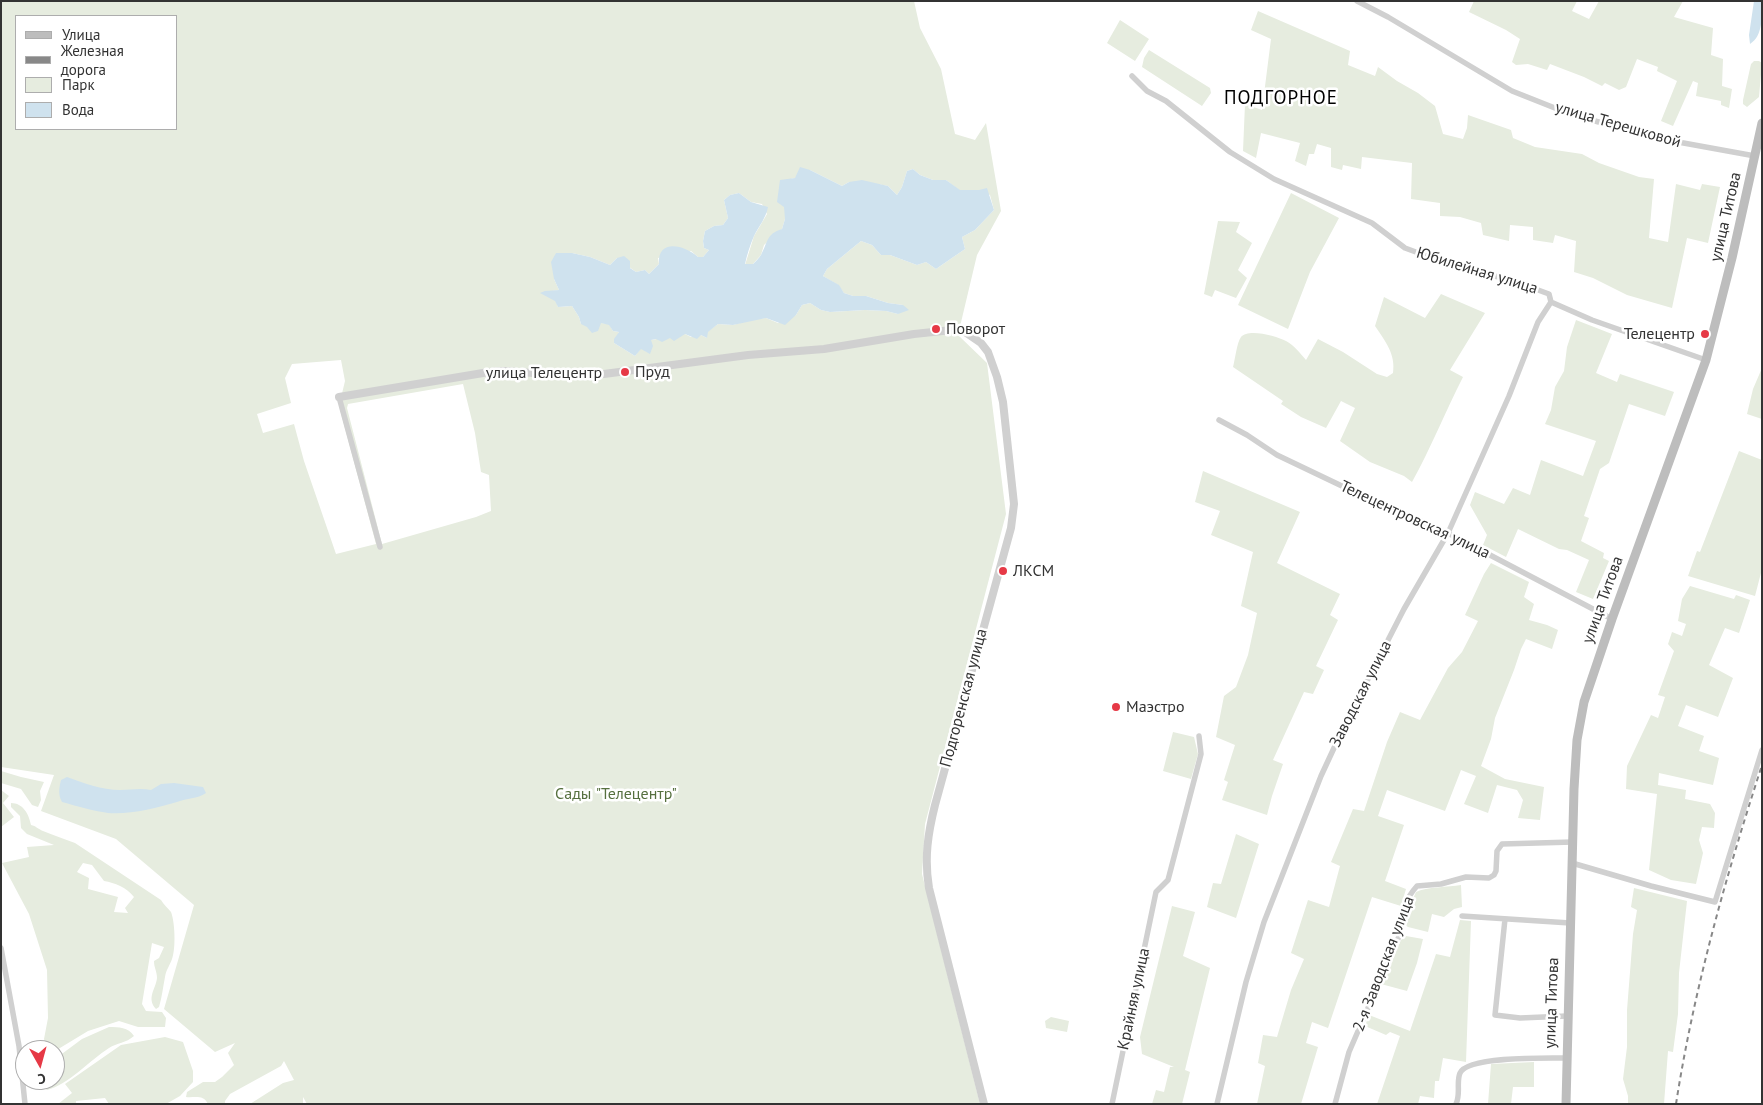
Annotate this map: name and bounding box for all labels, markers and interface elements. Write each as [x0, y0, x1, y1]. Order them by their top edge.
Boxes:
legend [15, 15, 178, 130]
text: Улица [62, 25, 100, 44]
text: Железная дорога [61, 41, 124, 79]
text: Парк [62, 75, 95, 94]
district label: ПОДГОРНОЕ [1223, 88, 1339, 110]
street label: улица Терешковой [1553, 98, 1683, 152]
text: Вода [62, 100, 94, 119]
street label: улица Титова [1706, 170, 1746, 264]
street label: Юбилейная улица [1414, 243, 1540, 299]
place label: Поворот [946, 319, 1005, 339]
marker: Поворот [930, 323, 942, 335]
place label: Телецентр [1624, 324, 1695, 344]
marker: Телецентр [1699, 328, 1711, 340]
place label: Пруд [635, 362, 670, 382]
street label: улица Телецентр [486, 363, 602, 383]
marker: Пруд [619, 366, 631, 378]
street label: Телецентровская улица [1337, 477, 1493, 563]
street label: улица Титова [1578, 554, 1628, 646]
place label: ЛКСМ [1013, 561, 1054, 581]
marker: ЛКСМ [997, 565, 1009, 577]
street label: Подгоренская улица [936, 627, 992, 769]
street label: Заводская улица [1326, 637, 1396, 751]
place label: Маэстро [1126, 697, 1185, 717]
marker: Маэстро [1110, 701, 1122, 713]
park label: Сады "Телецентр" [555, 784, 677, 804]
street label: 2-я Заводская улица [1349, 894, 1419, 1034]
street label: Крайняя улица [1114, 946, 1154, 1052]
street label: улица Титова [1541, 957, 1563, 1049]
north arrow [15, 1040, 65, 1090]
text: С [37, 1069, 47, 1088]

